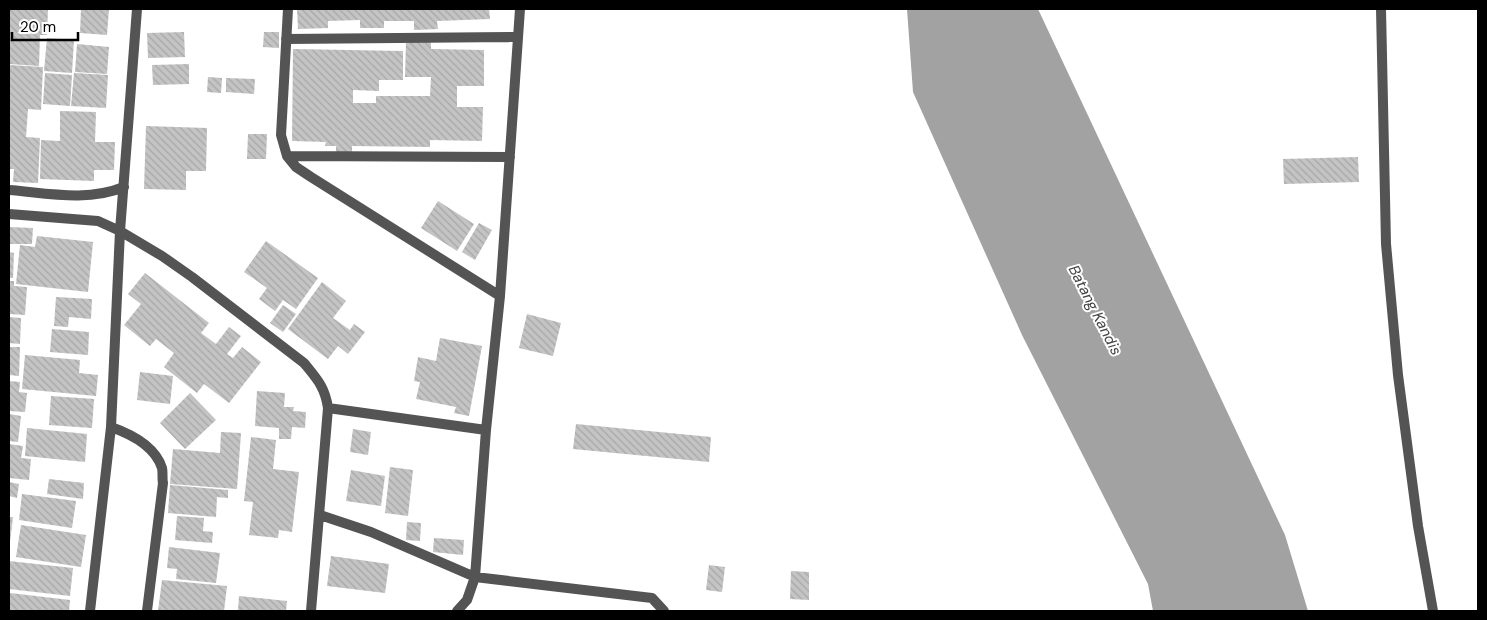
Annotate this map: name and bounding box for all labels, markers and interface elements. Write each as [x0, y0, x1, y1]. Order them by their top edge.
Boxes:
scale bar [12, 10, 79, 42]
text: 20 m [20, 17, 56, 37]
water label: Batang Kandis [1064, 262, 1126, 358]

